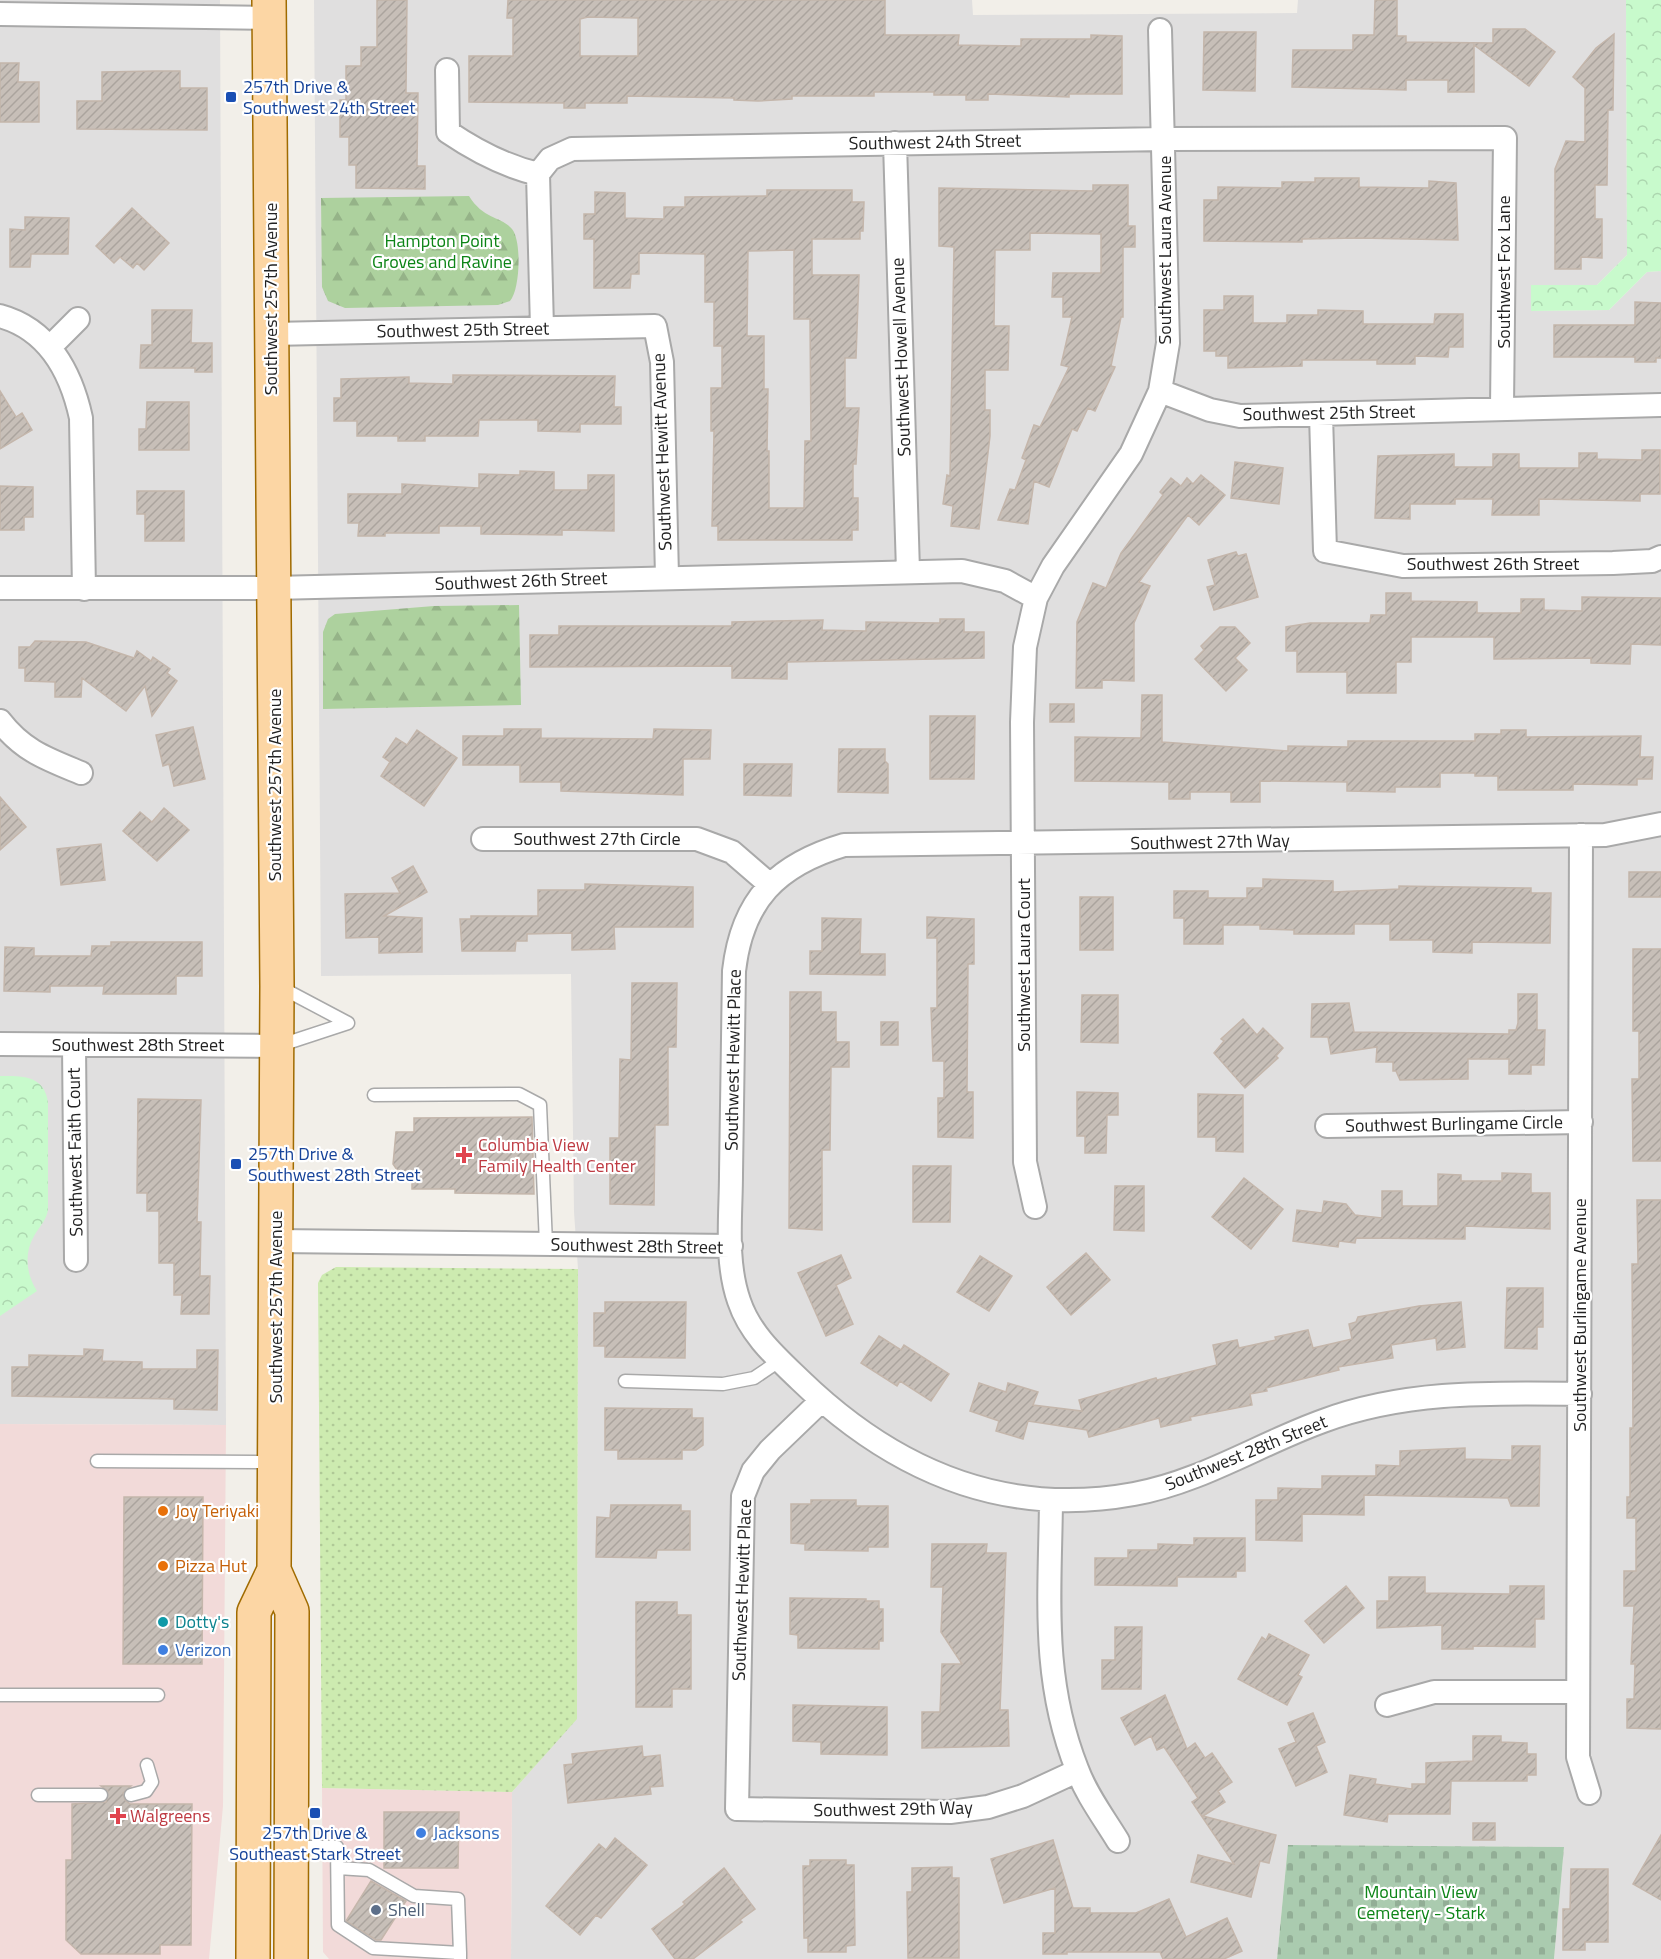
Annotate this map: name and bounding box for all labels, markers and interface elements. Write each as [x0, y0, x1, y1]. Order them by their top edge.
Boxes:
place label: 257th Drive & Southwest 24th Street [243, 73, 416, 121]
marker: 257th Drive & Southwest 24th Street [224, 90, 238, 104]
street label: Southwest 24th Street [848, 126, 1022, 157]
street label: Southwest Laura Avenue [1151, 156, 1178, 344]
street label: Southwest Fox Lane [1490, 196, 1517, 349]
street label: Southwest 257th Avenue [257, 203, 284, 395]
park label: Hampton Point Groves and Ravine [372, 227, 512, 275]
street label: Southwest Howell Avenue [884, 257, 917, 457]
street label: Southwest 25th Street [376, 314, 550, 345]
street label: Southwest Hewitt Avenue [645, 353, 678, 551]
street label: Southwest 25th Street [1242, 397, 1416, 428]
street label: Southwest 26th Street [1407, 550, 1580, 577]
street label: Southwest 26th Street [434, 564, 608, 597]
street label: Southwest 257th Avenue [261, 689, 288, 881]
street label: Southwest 27th Circle [513, 825, 681, 852]
street label: Southwest 27th Way [1130, 827, 1290, 856]
street label: Southwest Laura Court [1010, 877, 1037, 1052]
street label: Southwest Hewitt Place [717, 969, 748, 1151]
street label: Southwest 28th Street [52, 1031, 225, 1058]
street label: Southwest Faith Court [60, 1067, 89, 1237]
street label: Southwest Burlingame Circle [1345, 1108, 1563, 1139]
place label: Columbia View Family Health Center [478, 1131, 636, 1179]
place label: 257th Drive & Southwest 28th Street [248, 1140, 421, 1188]
marker: Columbia View Family Health Center [455, 1146, 473, 1164]
marker: 257th Drive & Southwest 28th Street [229, 1157, 243, 1171]
street label: Southwest Burlingame Avenue [1566, 1198, 1593, 1432]
street label: Southwest 257th Avenue [262, 1211, 289, 1403]
street label: Southwest 28th Street [550, 1230, 724, 1261]
street label: Southwest 28th Street [1161, 1407, 1332, 1497]
place label: Joy Teriyaki [175, 1497, 259, 1524]
street label: Southwest Hewitt Place [725, 1499, 758, 1681]
marker: Joy Teriyaki [156, 1504, 170, 1518]
place label: Pizza Hut [175, 1552, 248, 1579]
marker: Pizza Hut [156, 1559, 170, 1573]
place label: Dotty's [175, 1608, 229, 1635]
marker: Dotty's [156, 1615, 170, 1629]
place label: Verizon [175, 1636, 231, 1663]
marker: Verizon [156, 1643, 170, 1657]
street label: Southwest 29th Way [813, 1794, 973, 1823]
place label: Walgreens [130, 1802, 210, 1829]
marker: 257th Drive & Southeast Stark Street [308, 1806, 322, 1820]
marker: Walgreens [111, 1809, 125, 1823]
place label: 257th Drive & Southeast Stark Street [229, 1819, 402, 1867]
place label: Jacksons [433, 1819, 500, 1846]
marker: Jacksons [414, 1826, 428, 1840]
park label: Mountain View Cemetery - Stark [1357, 1878, 1486, 1926]
place label: Shell [388, 1896, 425, 1923]
marker: Shell [369, 1903, 383, 1917]

